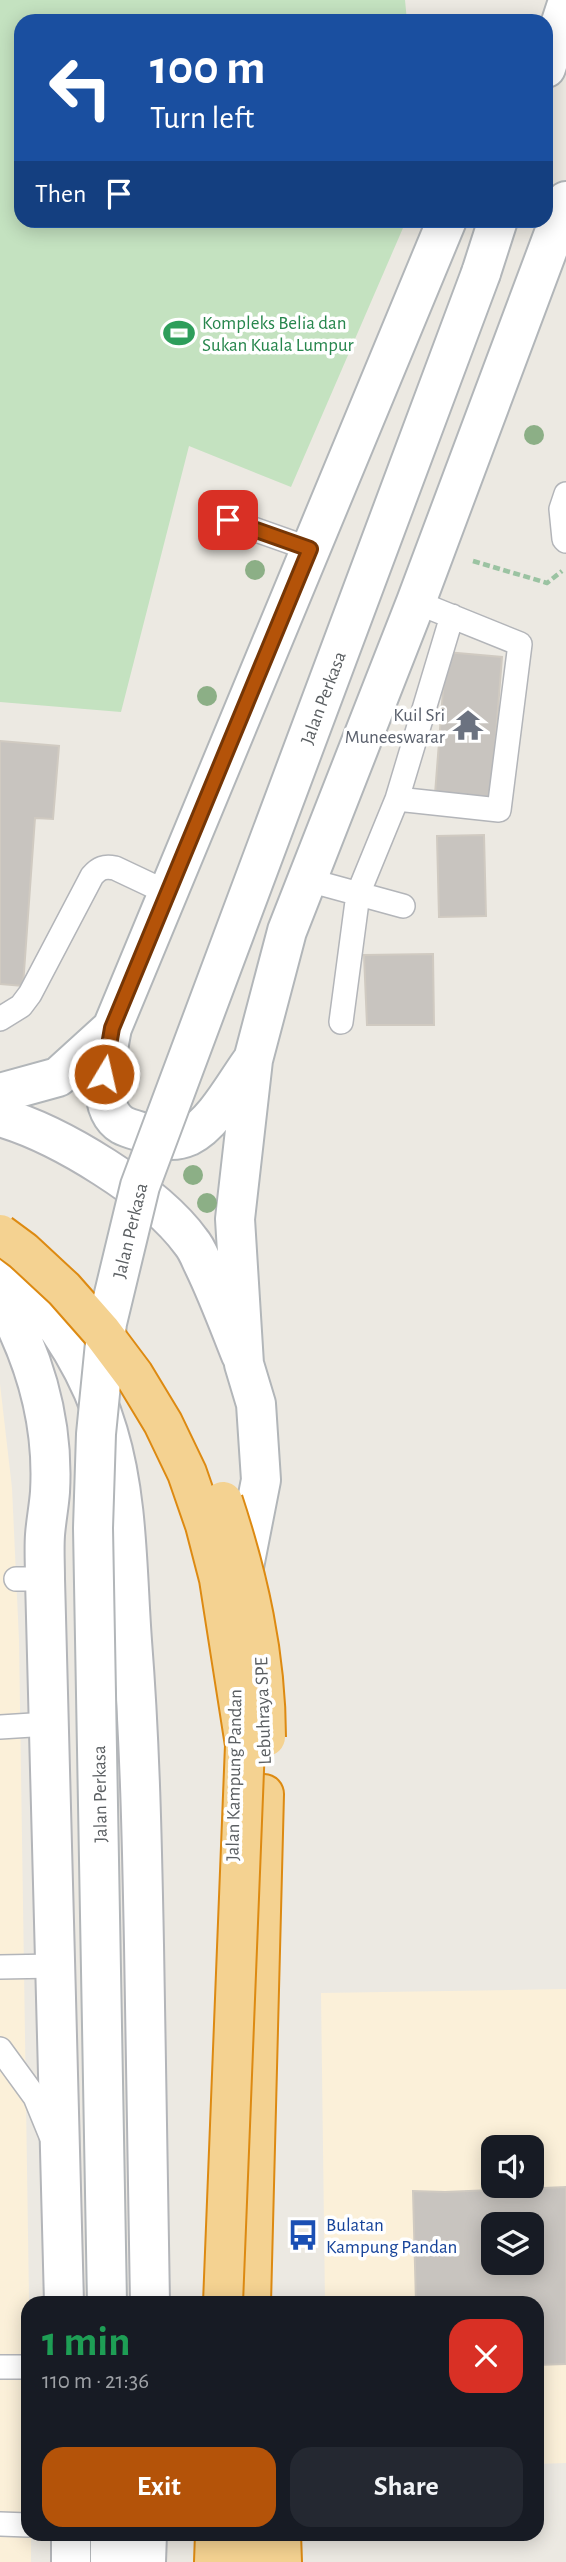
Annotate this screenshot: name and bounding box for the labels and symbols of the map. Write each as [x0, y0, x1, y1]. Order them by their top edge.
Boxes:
place label: Kompleks Belia dan Sukan Kuala Lumpur [202, 314, 354, 355]
sports icon: Kompleks Belia dan Sukan Kuala Lumpur [162, 316, 196, 350]
pin [198, 490, 258, 550]
street label: Jalan Perkasa [298, 649, 350, 747]
place label: Kuil Sri Muneeswarar [345, 706, 445, 747]
temple icon: Kuil Sri Muneeswarar [451, 708, 485, 742]
position arrow [67, 1037, 141, 1111]
street label: Jalan Perkasa [110, 1181, 151, 1280]
street label: Lebuhraya SPE [252, 1657, 275, 1765]
street label: Jalan Kampung Pandan [224, 1689, 245, 1861]
street label: Jalan Perkasa [90, 1745, 111, 1843]
place label: Bulatan Kampung Pandan [326, 2216, 457, 2257]
bus stop icon: Bulatan Kampung Pandan [286, 2218, 320, 2252]

